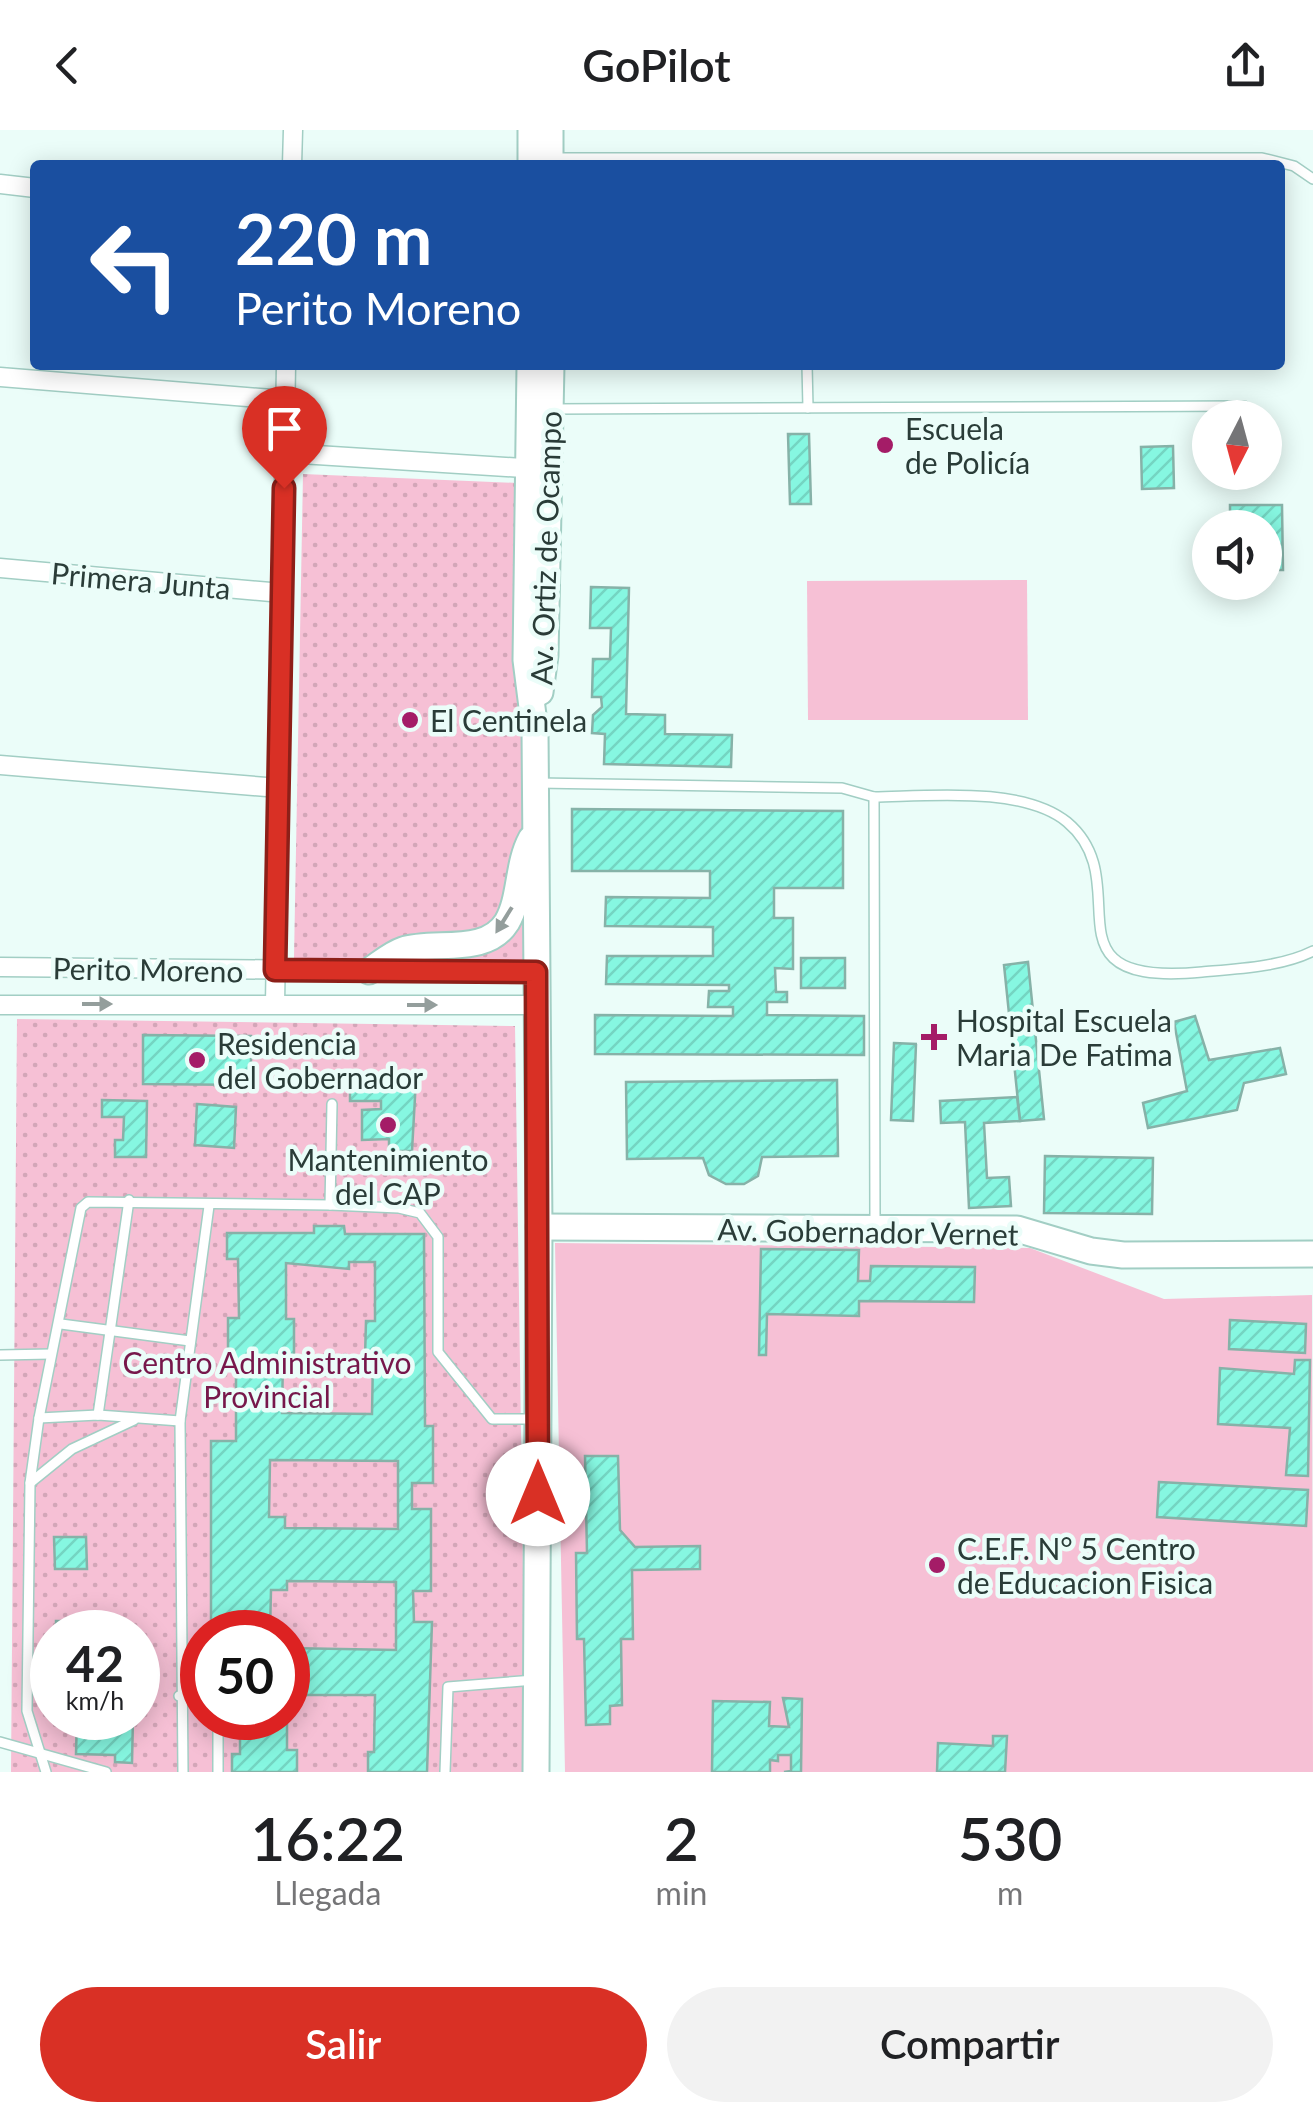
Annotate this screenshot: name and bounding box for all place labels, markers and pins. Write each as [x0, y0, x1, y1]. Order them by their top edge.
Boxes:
pin [242, 386, 327, 489]
place label: Escuela de Policía [905, 410, 1030, 480]
marker: Escuela de Policía [874, 434, 896, 456]
place label: El Centinela [430, 702, 587, 738]
marker: El Centinela [399, 709, 421, 731]
place label: Hospital Escuela Maria De Fatima [956, 1002, 1173, 1072]
marker: Hospital Escuela Maria De Fatima [921, 1024, 947, 1050]
place label: Residencia del Gobernador [217, 1025, 423, 1095]
marker: Residencia del Gobernador [186, 1049, 208, 1071]
marker: Mantenimiento del CAP [377, 1114, 399, 1136]
place label: Mantenimiento del CAP [287, 1141, 489, 1211]
place label: C.E.F. N° 5 Centro de Educacion Fisica [957, 1530, 1213, 1600]
marker: C.E.F. N° 5 Centro de Educacion Fisica [926, 1554, 948, 1576]

